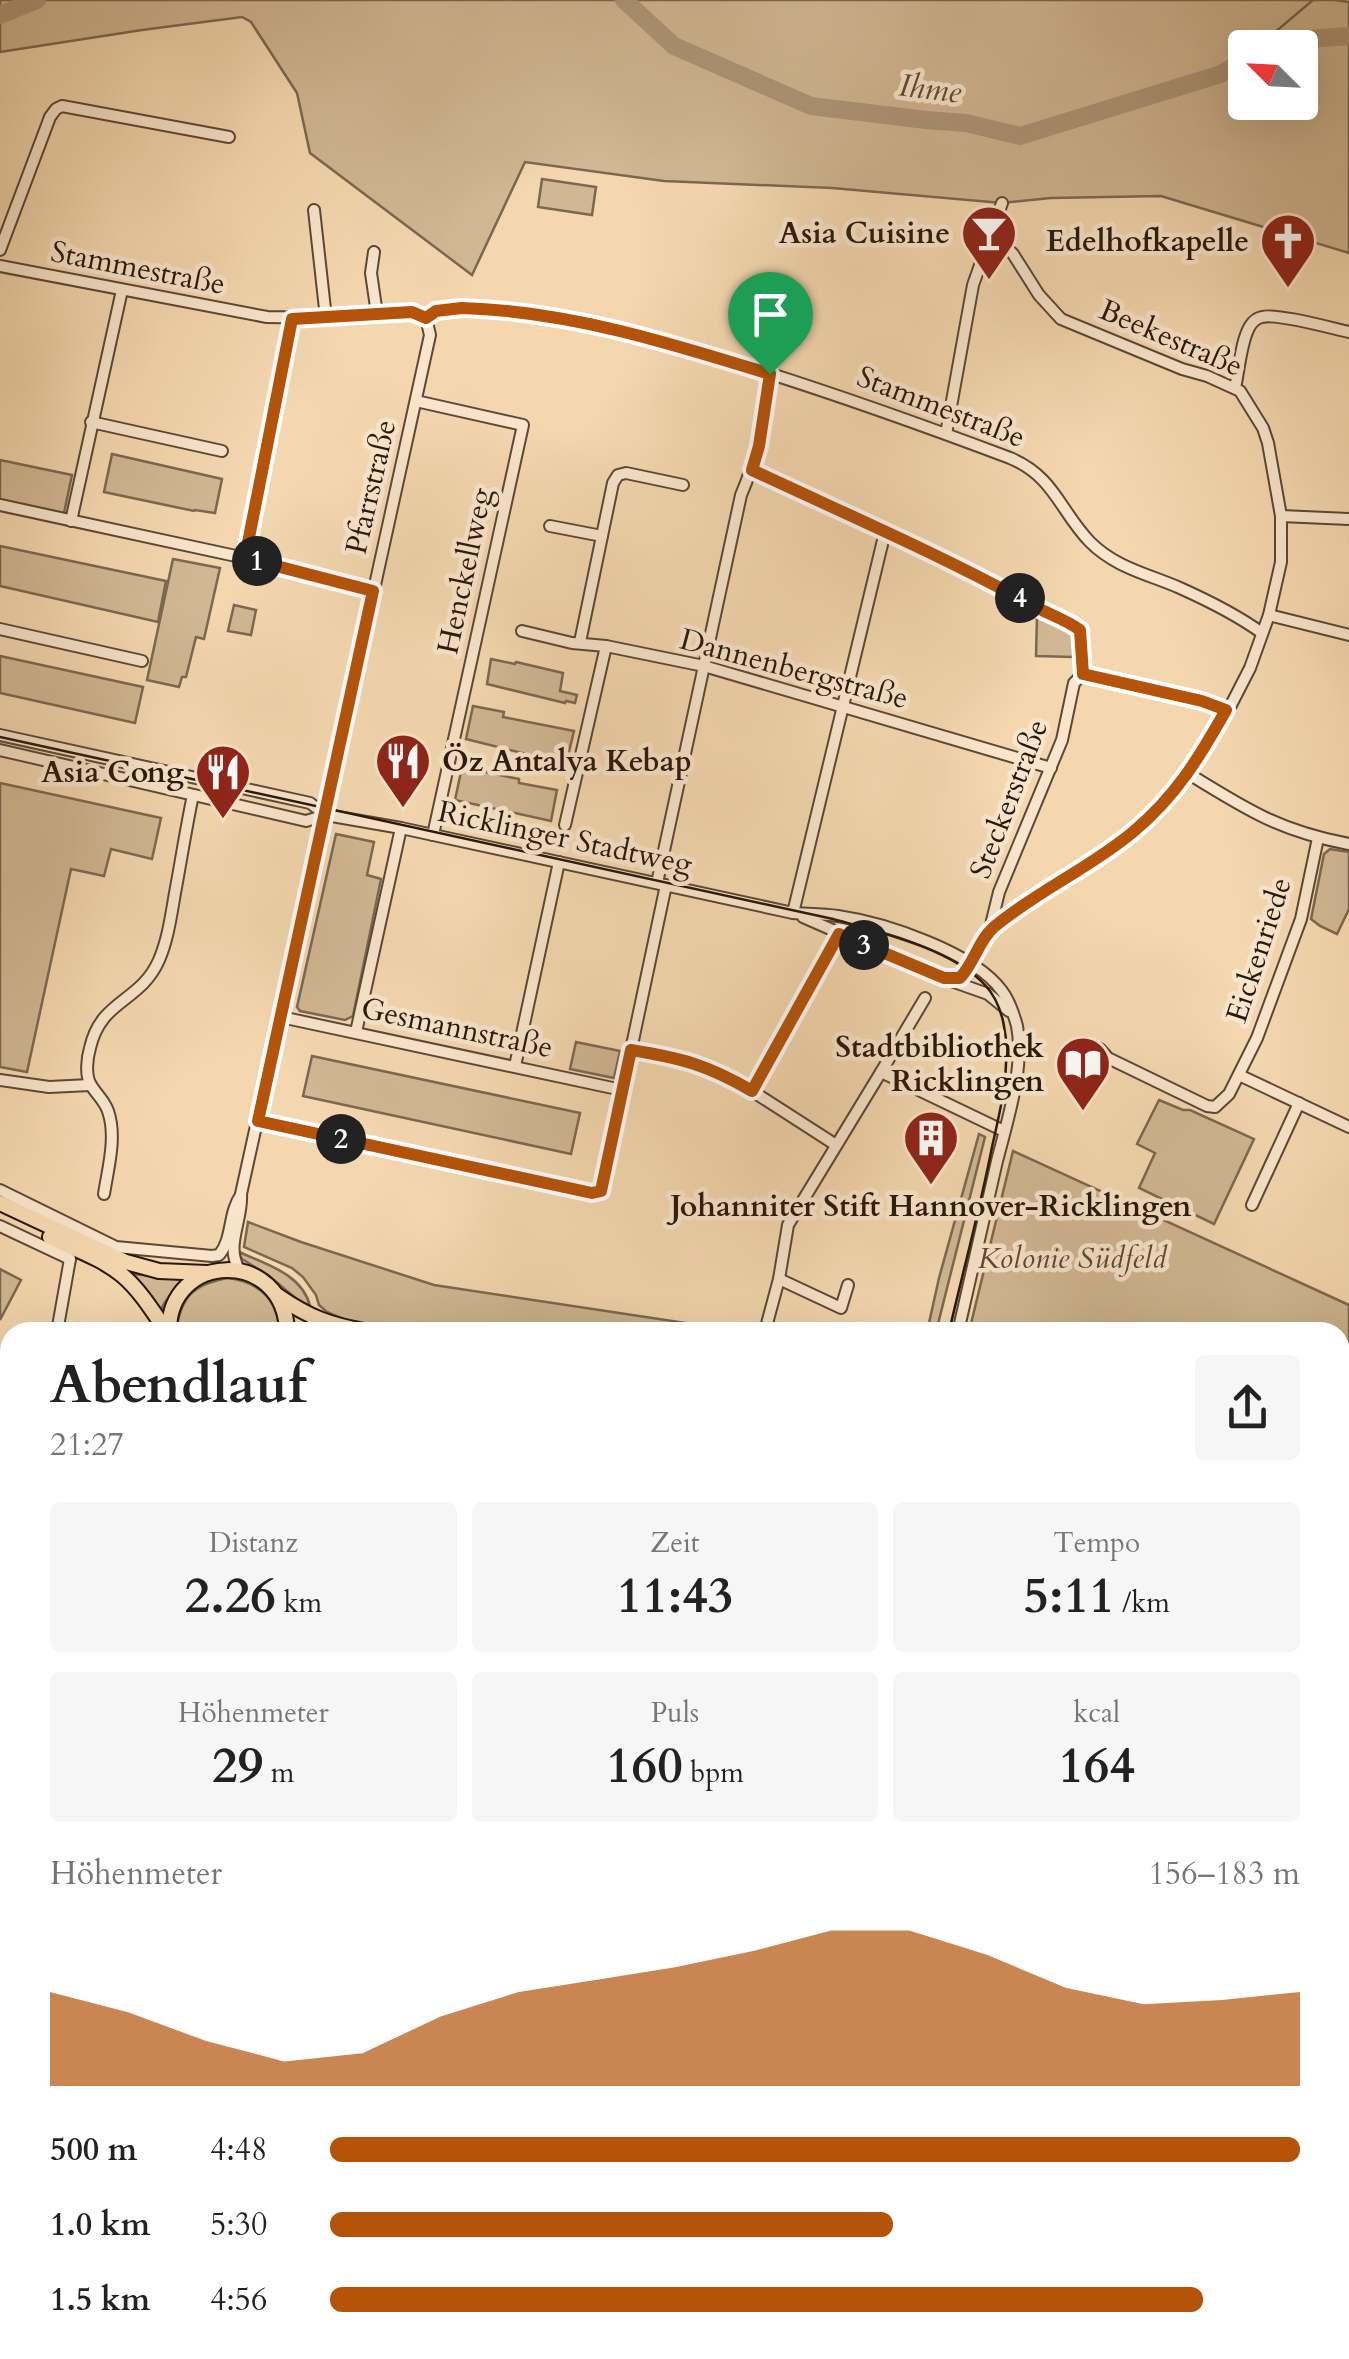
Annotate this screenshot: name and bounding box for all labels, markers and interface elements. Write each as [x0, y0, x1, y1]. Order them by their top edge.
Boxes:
north arrow [1228, 30, 1318, 120]
map controls [1228, 30, 1318, 120]
water label: Ihme [896, 63, 964, 115]
bar icon: Asia Cuisine [959, 203, 1019, 282]
church icon: Edelhofkapelle [1258, 211, 1318, 290]
place label: Asia Cuisine [779, 213, 950, 254]
place label: Edelhofkapelle [1046, 221, 1249, 262]
street label: Stammestraße [47, 231, 229, 305]
pin [728, 272, 813, 375]
icon: arrive [743, 287, 798, 342]
street label: Beekestraße [1093, 289, 1249, 387]
street label: Stammestraße [851, 356, 1031, 458]
street label: Pfarrstraße [336, 416, 406, 558]
street label: Henckellweg [427, 484, 503, 658]
pin: 1 [232, 536, 282, 586]
text: 1 [250, 542, 264, 580]
pin: 4 [995, 573, 1045, 623]
text: 4 [1013, 579, 1027, 617]
street label: Dannenbergstraße [675, 619, 913, 719]
street label: Steckerstraße [960, 714, 1058, 884]
restaurant icon: Öz Antalya Kebap [373, 731, 433, 810]
place label: Öz Antalya Kebap [442, 741, 692, 782]
restaurant icon: Asia Cong [193, 742, 253, 821]
place label: Asia Cong [41, 752, 184, 793]
street label: Ricklinger Stadtweg [434, 791, 696, 885]
street label: Eickenriede [1216, 872, 1302, 1028]
pin: 3 [839, 920, 889, 970]
text: 3 [857, 926, 871, 964]
street label: Gesmannstraße [357, 988, 557, 1068]
place label: Stadtbibliothek Ricklingen [835, 1027, 1044, 1102]
library icon: Stadtbibliothek Ricklingen [1053, 1034, 1113, 1113]
building icon: Johanniter Stift Hannover-Ricklingen [901, 1108, 961, 1187]
pin: 2 [316, 1114, 366, 1164]
text: 2 [334, 1120, 348, 1158]
place label: Johanniter Stift Hannover-Ricklingen [666, 1186, 1192, 1227]
park label: Kolonie Südfeld [978, 1238, 1168, 1279]
text: Abendlauf [50, 1348, 307, 1422]
button: share [1195, 1355, 1300, 1460]
text: 21:27 [50, 1423, 124, 1467]
text: Distanz [209, 1524, 298, 1562]
text: Zeit [650, 1524, 700, 1562]
text: Tempo [1053, 1524, 1140, 1562]
text: 2.26 [185, 1562, 276, 1630]
text: 11:43 [617, 1562, 733, 1630]
text: 5:11 [1023, 1562, 1115, 1630]
text: km [276, 1584, 322, 1622]
text: /km [1115, 1584, 1170, 1622]
text: Höhenmeter [178, 1694, 329, 1732]
text: Puls [651, 1694, 699, 1732]
text: kcal [1073, 1694, 1120, 1732]
text: 29 [212, 1732, 263, 1800]
text: 160 [606, 1732, 683, 1800]
text: 164 [1058, 1732, 1135, 1800]
text: m [263, 1754, 295, 1792]
text: bpm [683, 1754, 744, 1792]
text: Höhenmeter [50, 1852, 222, 1896]
text: 156–183 m [1148, 1852, 1300, 1896]
text: 500 m [50, 2128, 137, 2172]
text: 4:48 [210, 2128, 267, 2172]
text: 1.0 km [50, 2203, 150, 2247]
text: 5:30 [210, 2203, 267, 2247]
text: 1.5 km [50, 2278, 150, 2322]
text: 4:56 [210, 2278, 267, 2322]

